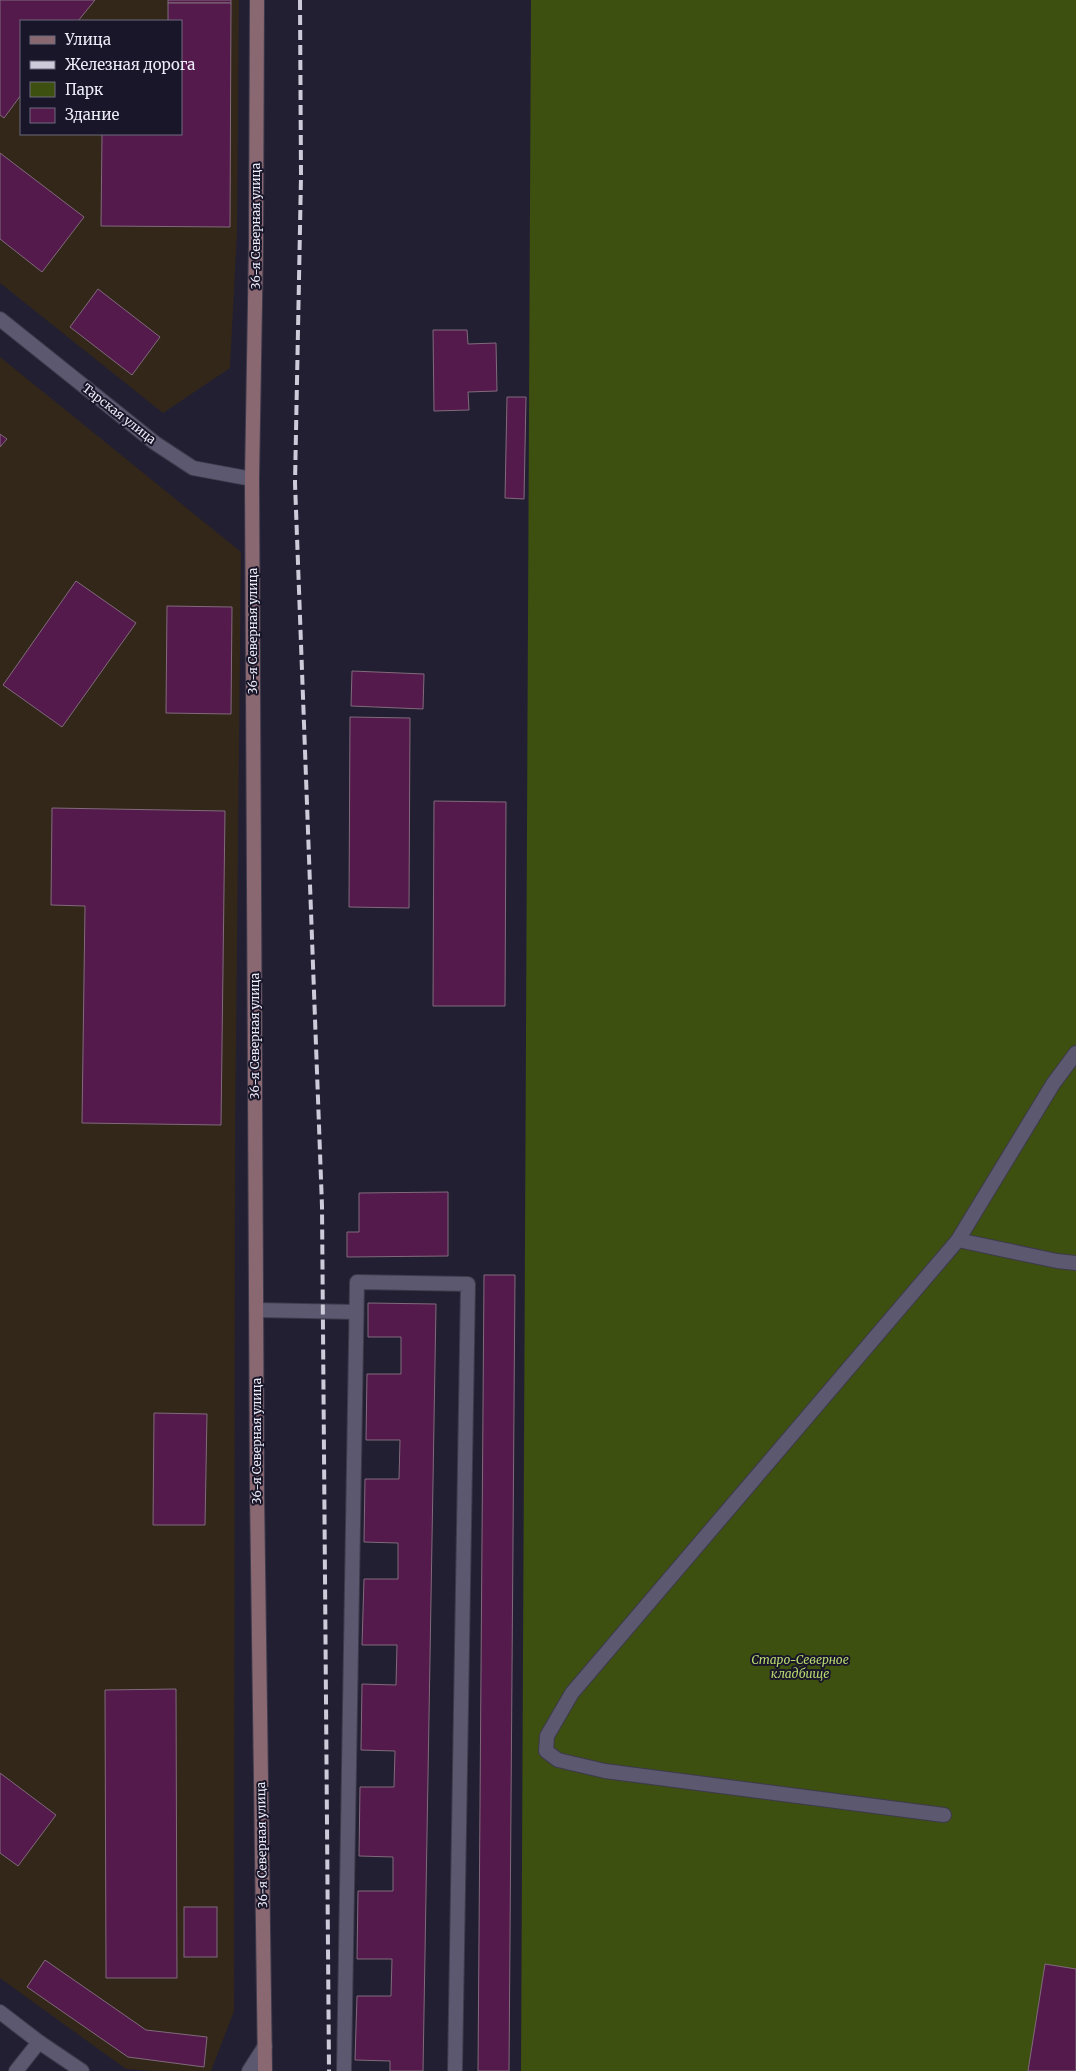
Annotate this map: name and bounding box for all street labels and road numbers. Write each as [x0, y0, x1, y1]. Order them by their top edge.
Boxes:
street label: 36-я Северная улица [248, 162, 263, 289]
street label: Тарская улица [80, 380, 159, 447]
street label: 36-я Северная улица [245, 567, 260, 694]
street label: 36-я Северная улица [247, 972, 262, 1099]
street label: 36-я Северная улица [249, 1377, 264, 1504]
street label: 36-я Северная улица [253, 1781, 270, 1908]

